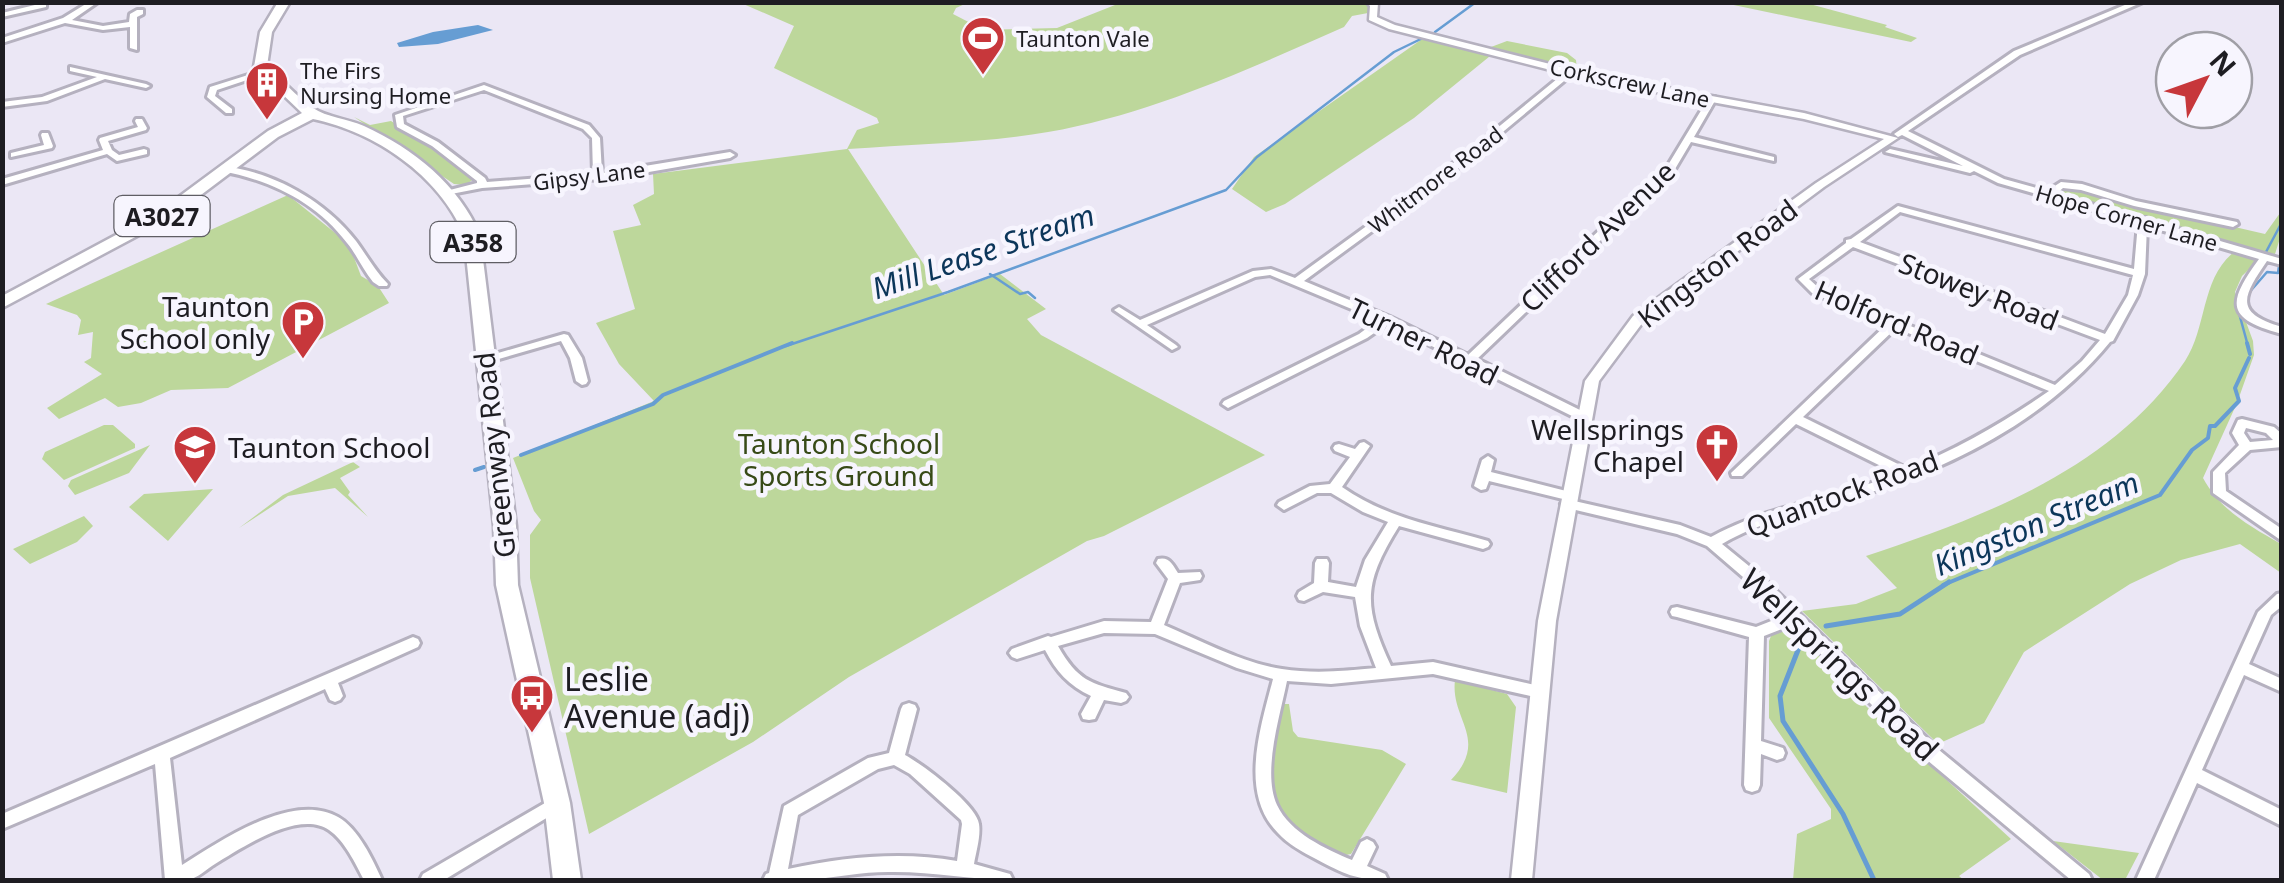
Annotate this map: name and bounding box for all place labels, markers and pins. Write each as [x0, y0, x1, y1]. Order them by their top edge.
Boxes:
sports icon: Taunton Vale [960, 15, 1006, 76]
place label: Taunton Vale [1016, 23, 1150, 53]
place label: The Firs Nursing Home [300, 55, 451, 110]
building icon: The Firs Nursing Home [244, 60, 290, 121]
place label: Taunton School only [120, 287, 271, 357]
parking icon: Taunton School only [280, 299, 326, 360]
place label: Wellsprings Chapel [1531, 410, 1684, 480]
church icon: Wellsprings Chapel [1694, 422, 1740, 483]
school or university icon: Taunton School [172, 424, 218, 485]
place label: Taunton School [228, 428, 431, 466]
place label: Leslie Avenue (adj) [564, 657, 750, 737]
bus stop icon: Leslie Avenue (adj) [509, 673, 555, 734]

